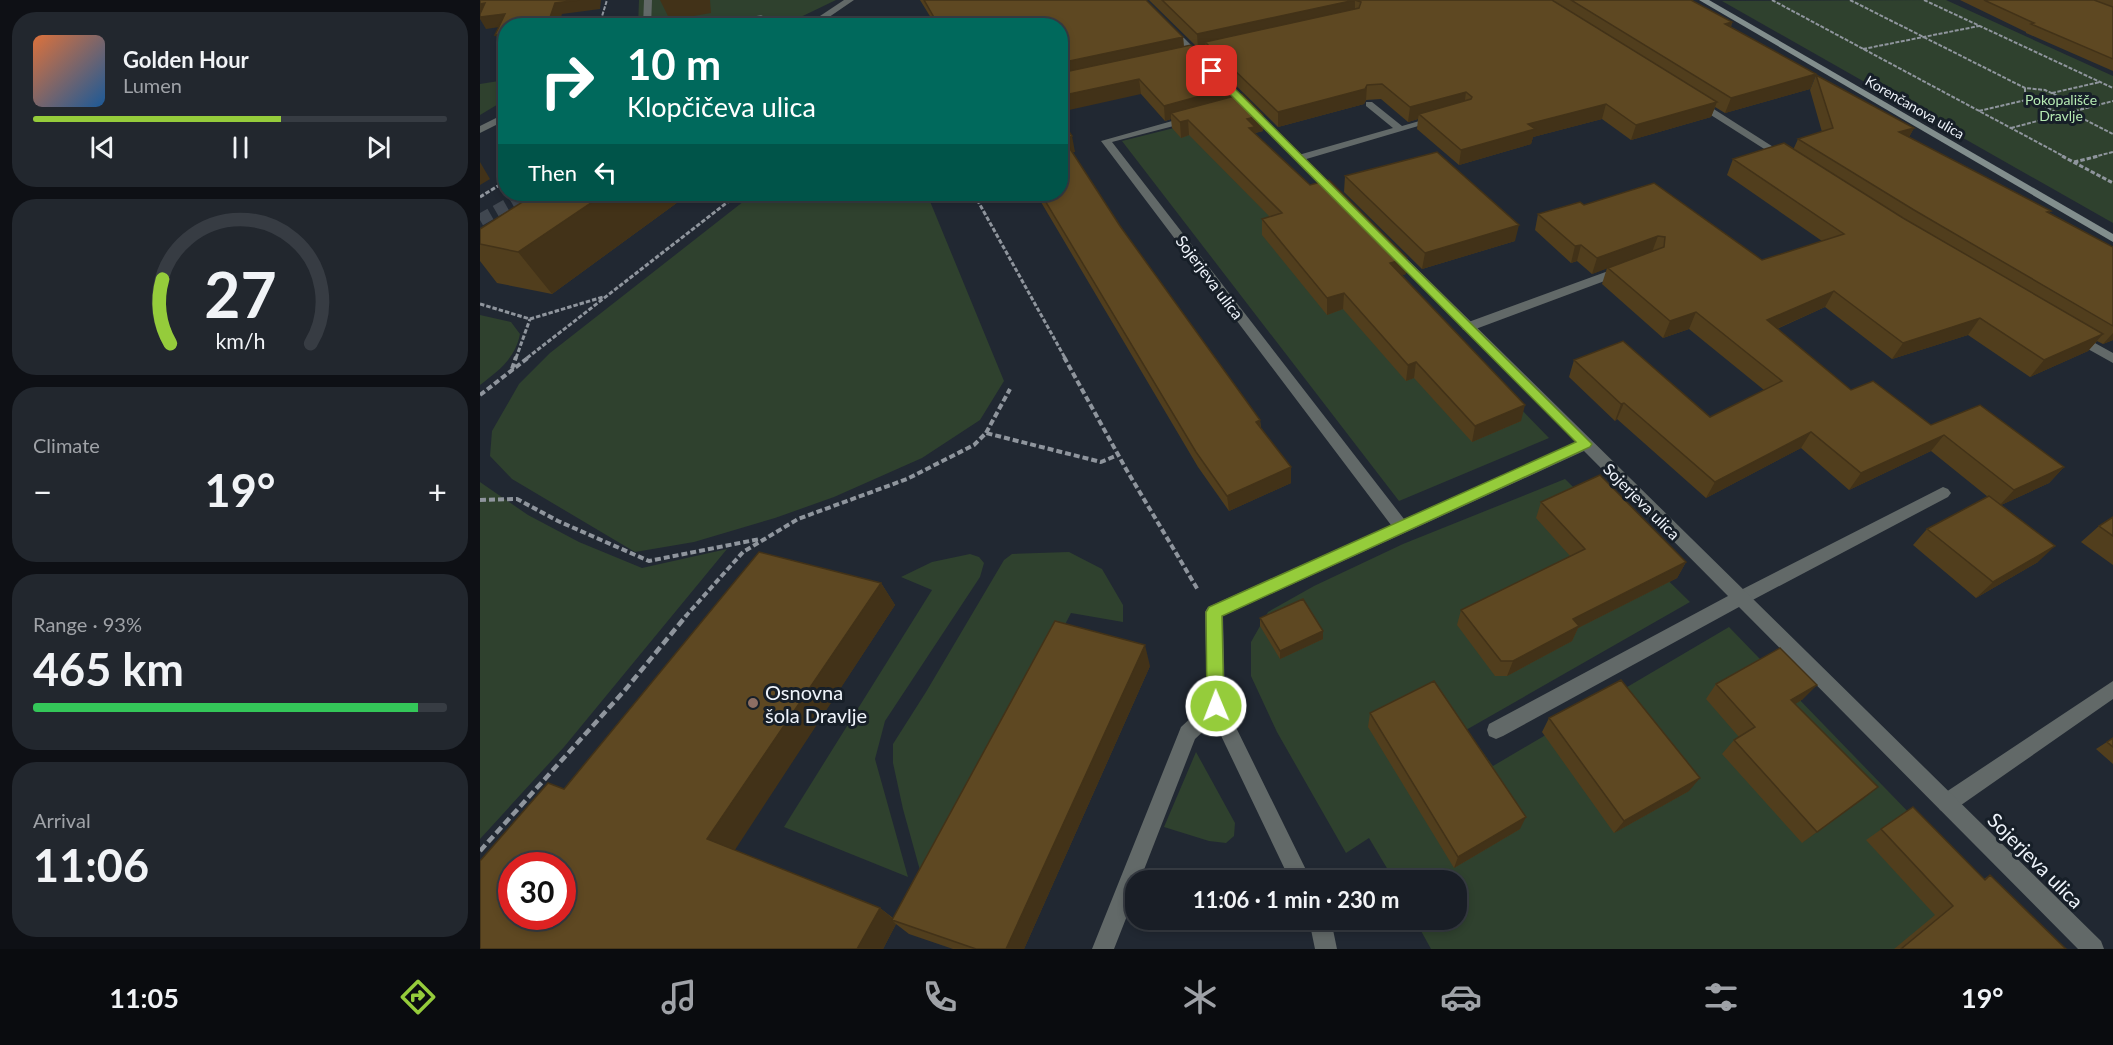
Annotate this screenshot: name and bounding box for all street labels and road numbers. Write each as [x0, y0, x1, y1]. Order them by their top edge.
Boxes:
street label: Korenčanova ulica [1862, 72, 1968, 142]
street label: Sojerjeva ulica [1172, 231, 1248, 323]
street label: Sojerjeva ulica [1600, 459, 1684, 543]
street label: Sojerjeva ulica [1983, 807, 2089, 913]

